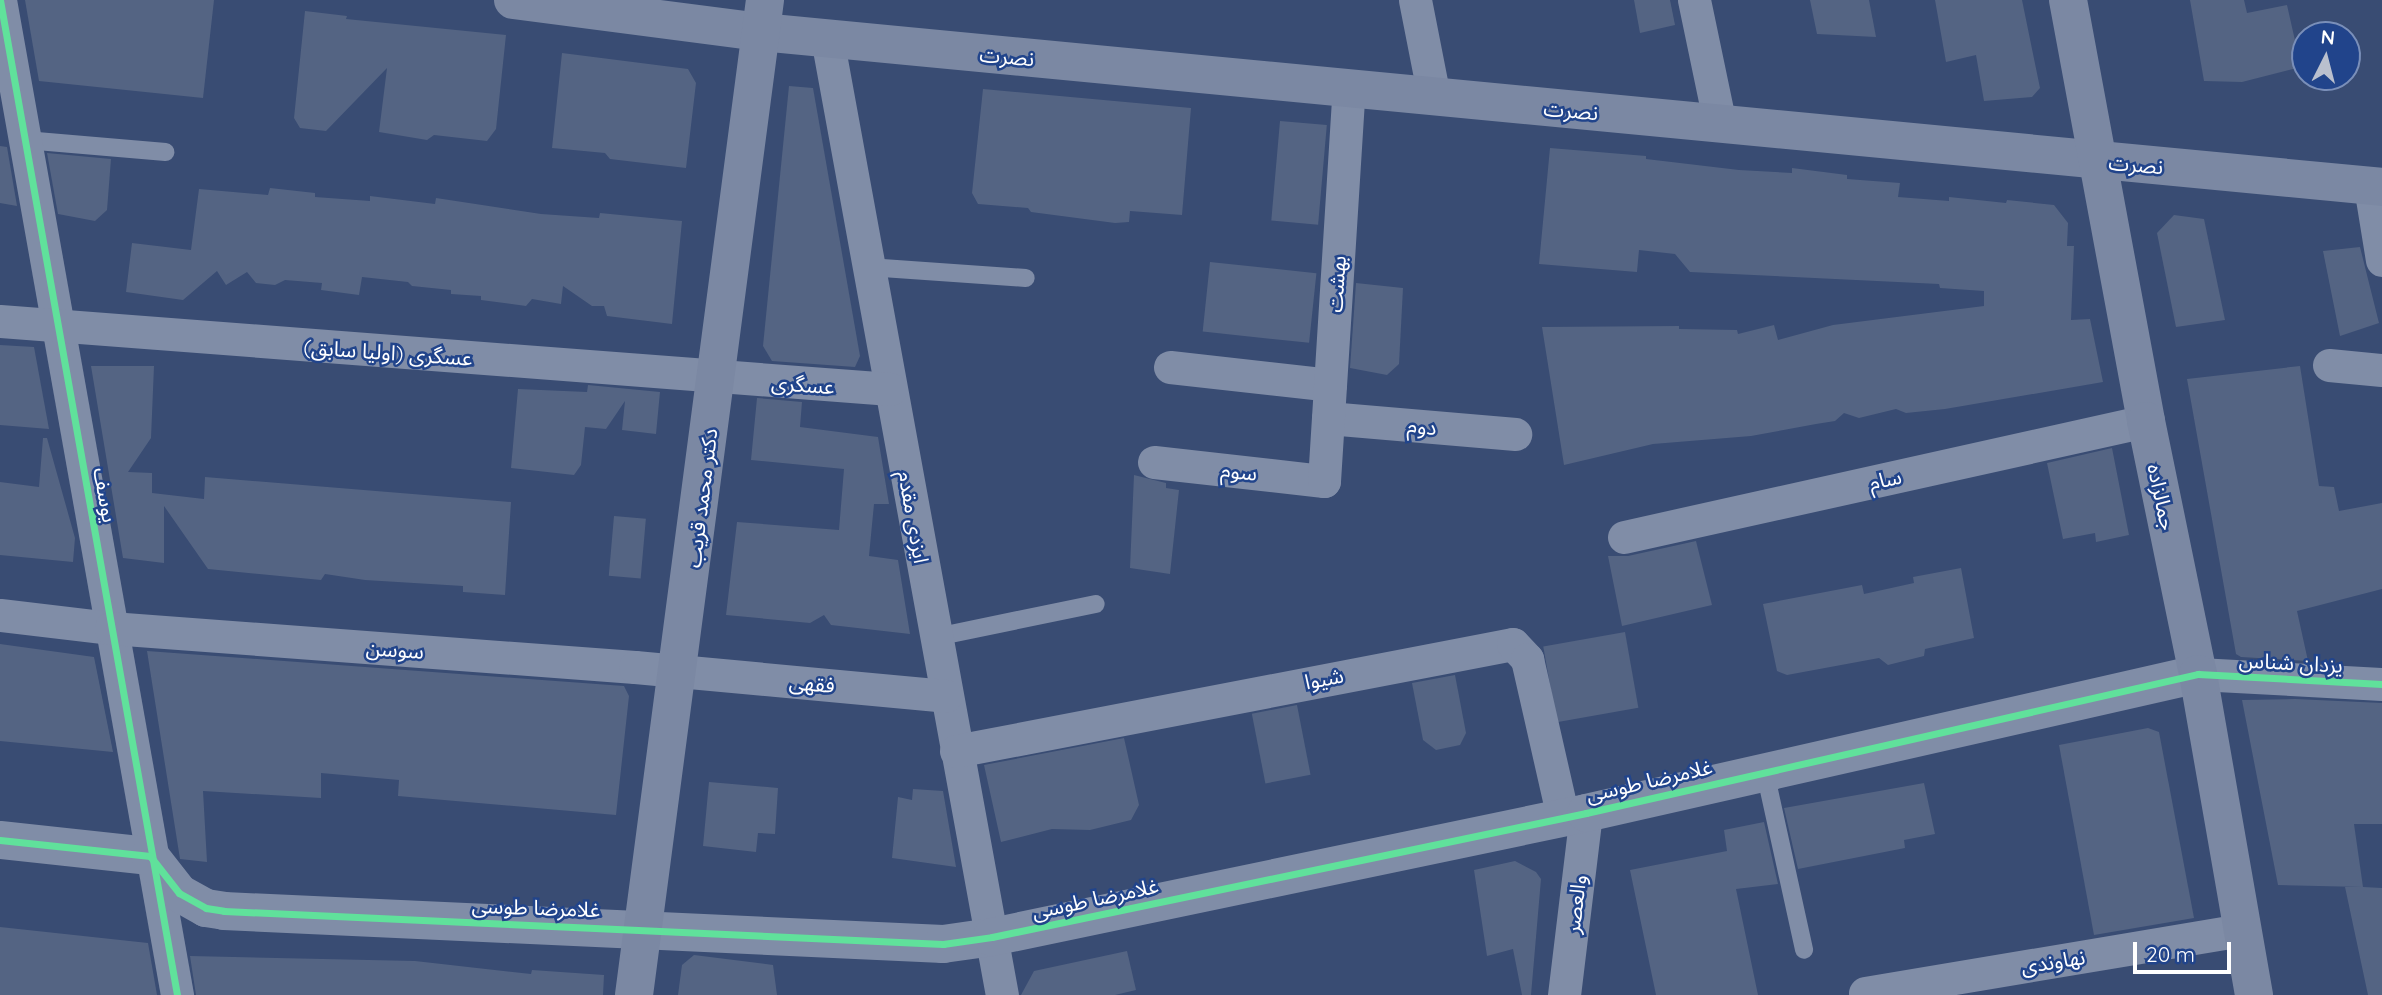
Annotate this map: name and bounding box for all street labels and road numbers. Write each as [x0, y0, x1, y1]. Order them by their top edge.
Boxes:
street label: نصرت [979, 41, 1035, 71]
street label: نصرت [1543, 95, 1599, 125]
street label: نصرت [2108, 149, 2164, 179]
street label: بهشت [1321, 255, 1351, 313]
street label: عسگری (اولیا سابق) [303, 334, 473, 370]
street label: عسگری [771, 369, 835, 399]
street label: دوم [1406, 412, 1438, 440]
street label: دکتر محمد قریب [680, 427, 722, 569]
street label: سوم [1220, 457, 1258, 485]
street label: جمالزاده [2143, 461, 2181, 533]
street label: سام [1866, 463, 1904, 495]
street label: یوسف [89, 465, 123, 525]
street label: ایزدی مقدم [893, 469, 935, 565]
street label: سوسن [365, 634, 425, 664]
street label: یزدان شناس [2238, 647, 2344, 677]
street label: شیوا [1302, 662, 1346, 694]
street label: فقهی [788, 668, 836, 698]
street label: غلامرضا طوسی [1583, 753, 1715, 807]
street label: غلامرضا طوسی [1029, 872, 1161, 924]
street label: والعصر [1559, 873, 1591, 935]
street label: غلامرضا طوسی [471, 892, 601, 922]
street label: نهاوندی [2019, 944, 2087, 978]

